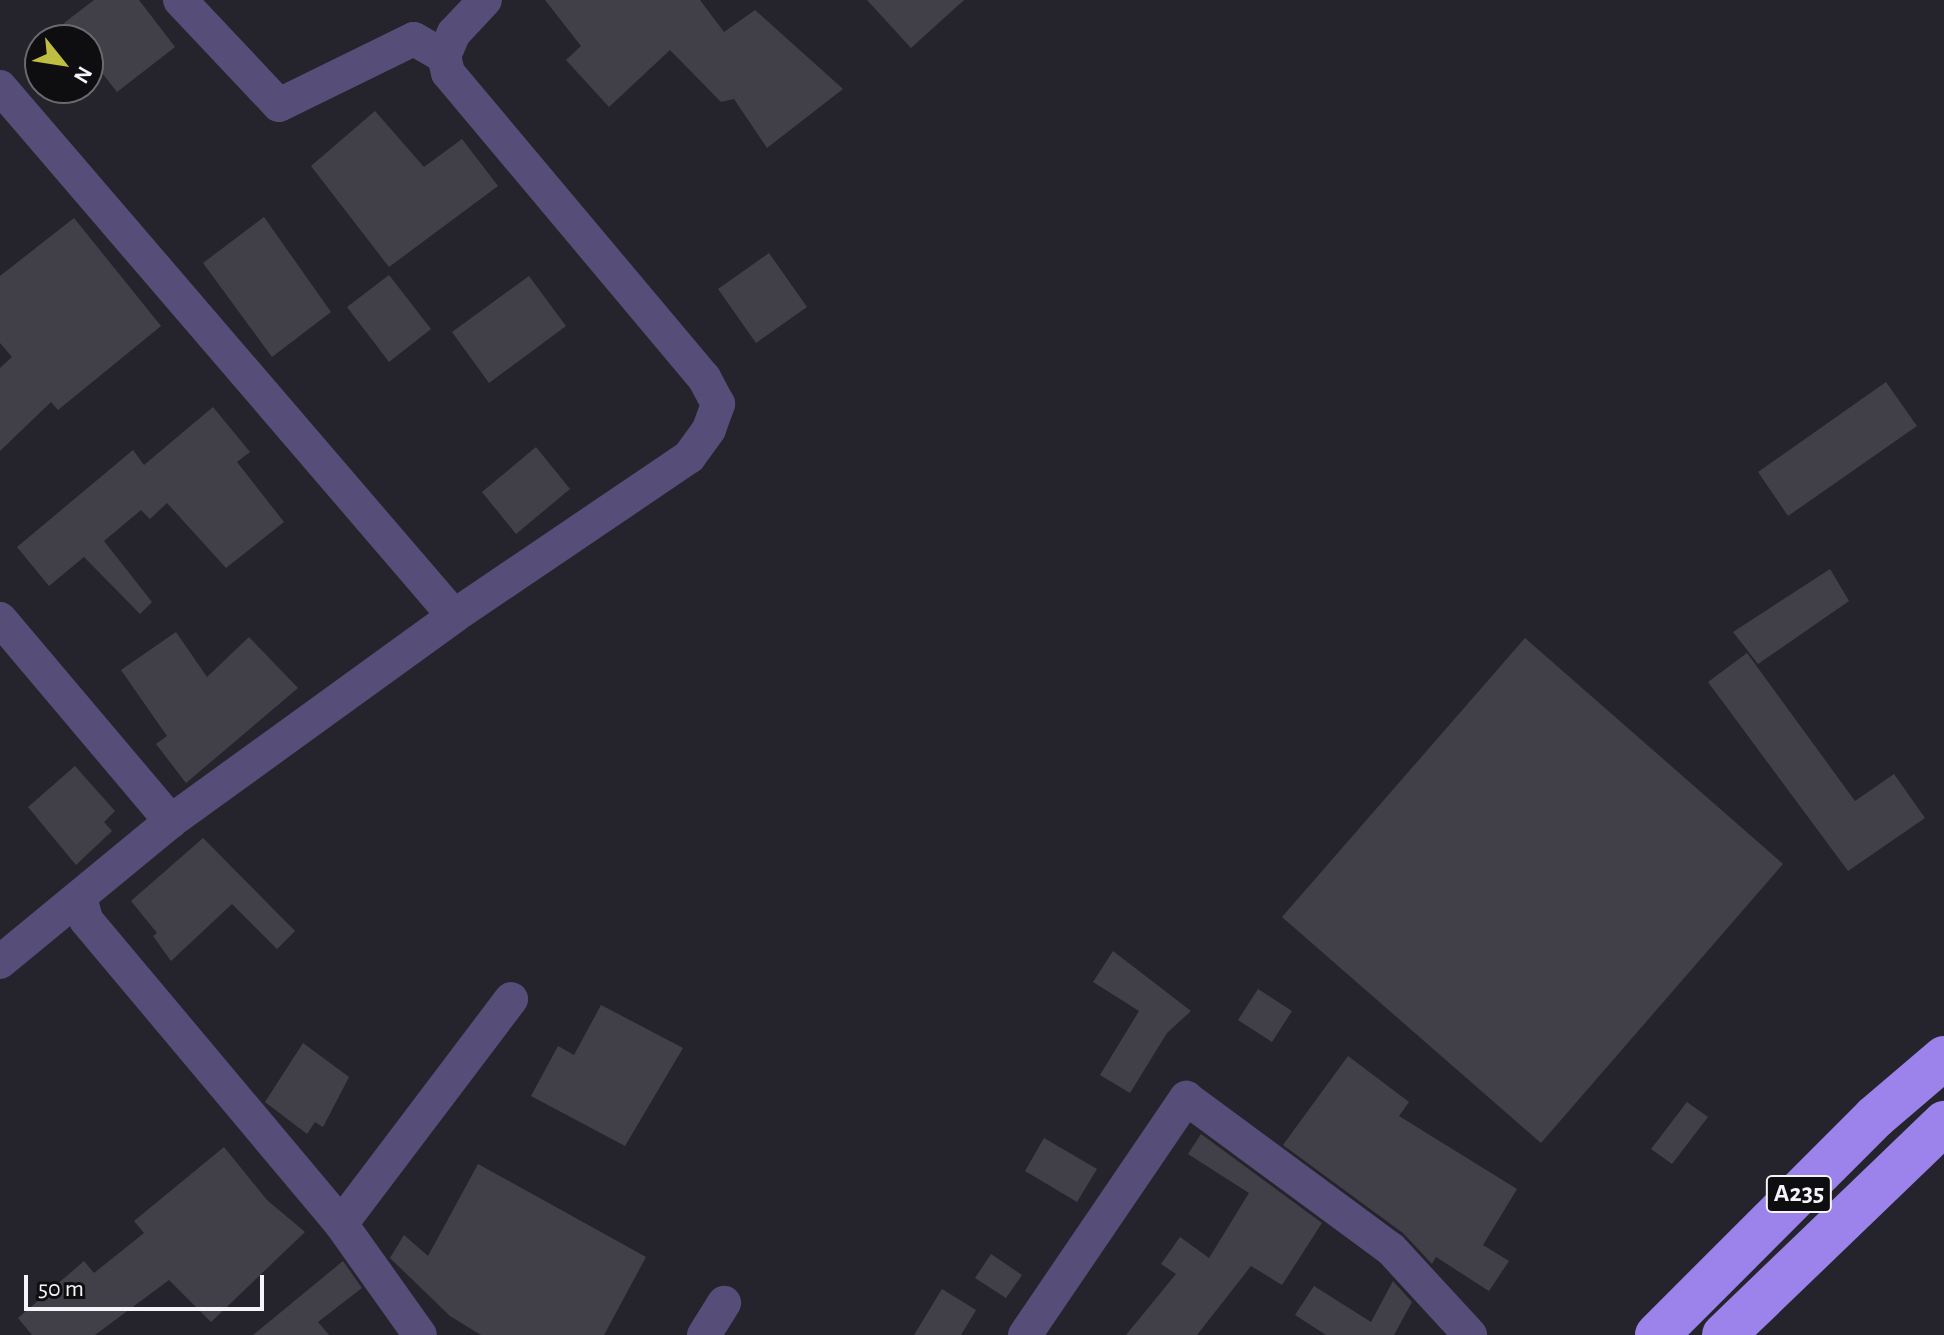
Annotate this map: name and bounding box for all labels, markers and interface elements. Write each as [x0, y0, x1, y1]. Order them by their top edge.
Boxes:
north arrow [24, 24, 104, 104]
text: N [70, 63, 96, 87]
road number: A235 [1765, 1172, 1833, 1216]
scale bar [28, 1259, 268, 1309]
text: 50 m [38, 1277, 84, 1301]

